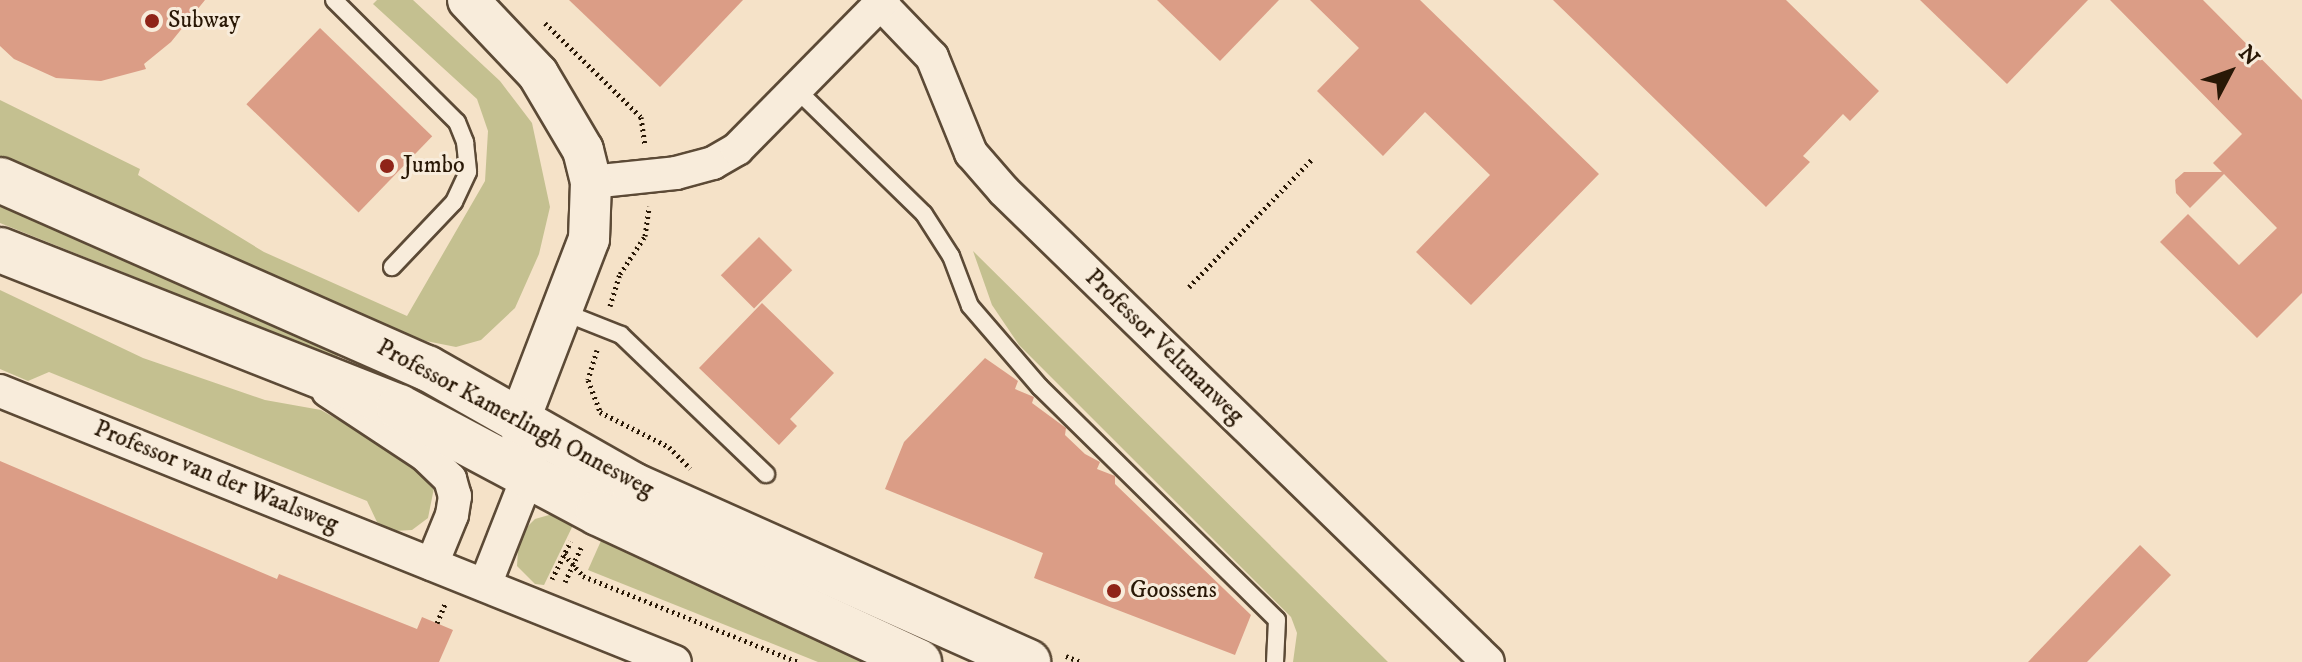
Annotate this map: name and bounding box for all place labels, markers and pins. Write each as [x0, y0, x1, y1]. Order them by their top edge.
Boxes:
place label: Subway [168, 7, 240, 35]
marker: Subway [143, 12, 161, 30]
place label: Jumbo [403, 152, 465, 180]
marker: Jumbo [378, 157, 396, 175]
place label: Goossens [1130, 577, 1217, 605]
marker: Goossens [1105, 582, 1123, 600]

